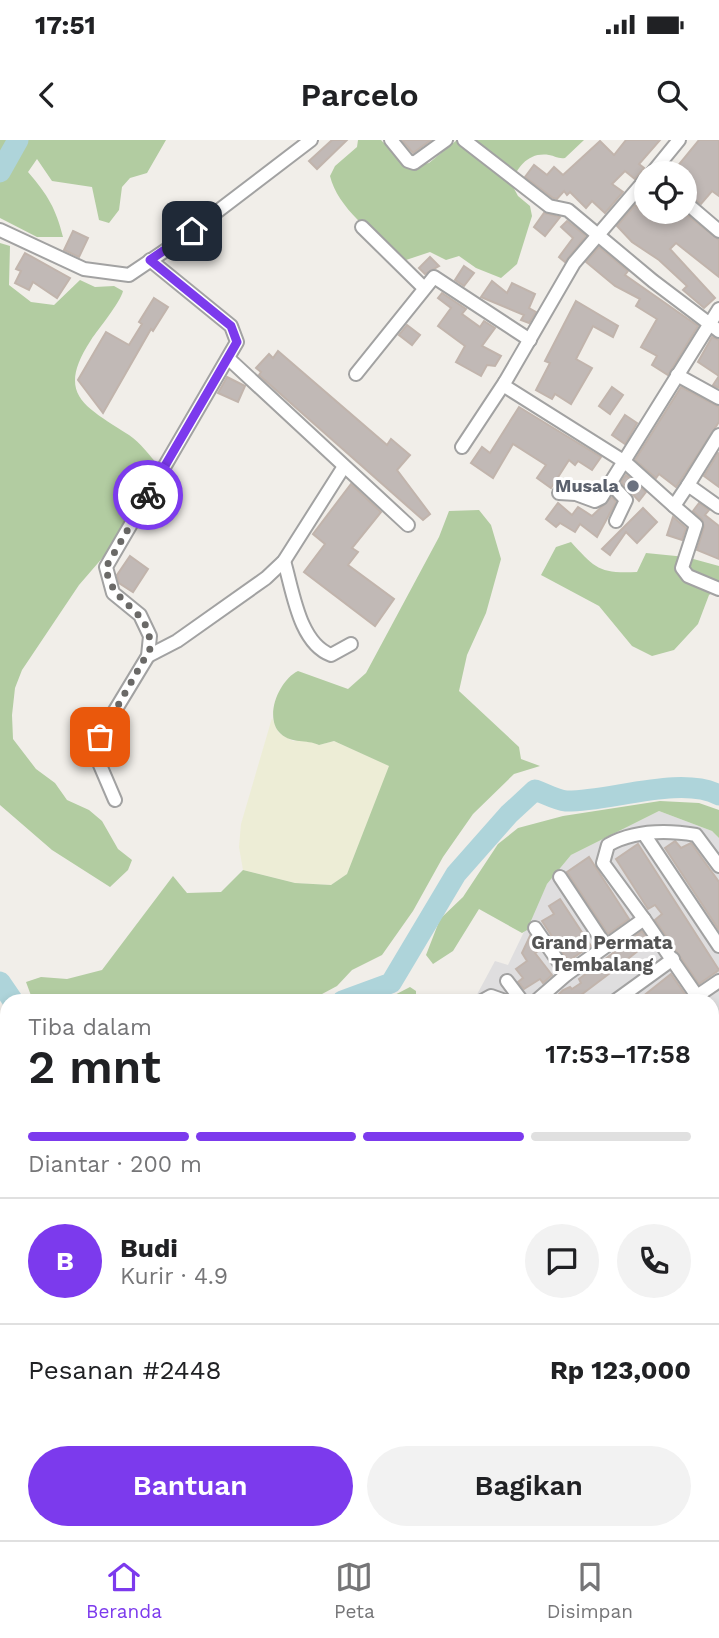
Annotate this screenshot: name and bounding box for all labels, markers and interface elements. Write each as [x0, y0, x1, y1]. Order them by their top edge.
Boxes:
text: 17:51 [35, 10, 96, 40]
icon: back [28, 76, 66, 114]
text: Parcelo [300, 76, 419, 114]
icon: search [653, 76, 691, 114]
map controls [634, 161, 697, 224]
button: locate [634, 161, 697, 224]
pin [162, 201, 222, 261]
icon: home [173, 212, 211, 250]
courier [113, 460, 183, 530]
place label: Musala [555, 475, 620, 496]
icon: bike [129, 476, 167, 514]
marker: Musala [625, 478, 641, 494]
pin [70, 707, 130, 767]
icon: bag [81, 718, 119, 756]
district label: Grand Permata Tembalang [531, 931, 673, 976]
text: Tiba dalam [28, 1014, 152, 1041]
text: 17:53–17:58 [545, 1039, 691, 1069]
text: 2 mnt [28, 1040, 161, 1094]
text: Diantar · 200 m [28, 1151, 202, 1178]
button: chat [525, 1224, 599, 1298]
button: phone [617, 1224, 691, 1298]
text: Budi [120, 1233, 178, 1263]
text: B [56, 1246, 74, 1276]
text: Kurir · 4.9 [120, 1263, 228, 1290]
text: Pesanan #2448 [28, 1355, 222, 1385]
text: Rp 123,000 [550, 1355, 691, 1385]
button: Bantuan [28, 1446, 353, 1526]
button: Bagikan [367, 1446, 691, 1526]
tab: Beranda [86, 1558, 162, 1623]
tab: Peta [334, 1558, 375, 1623]
tab: Disimpan [547, 1558, 633, 1623]

